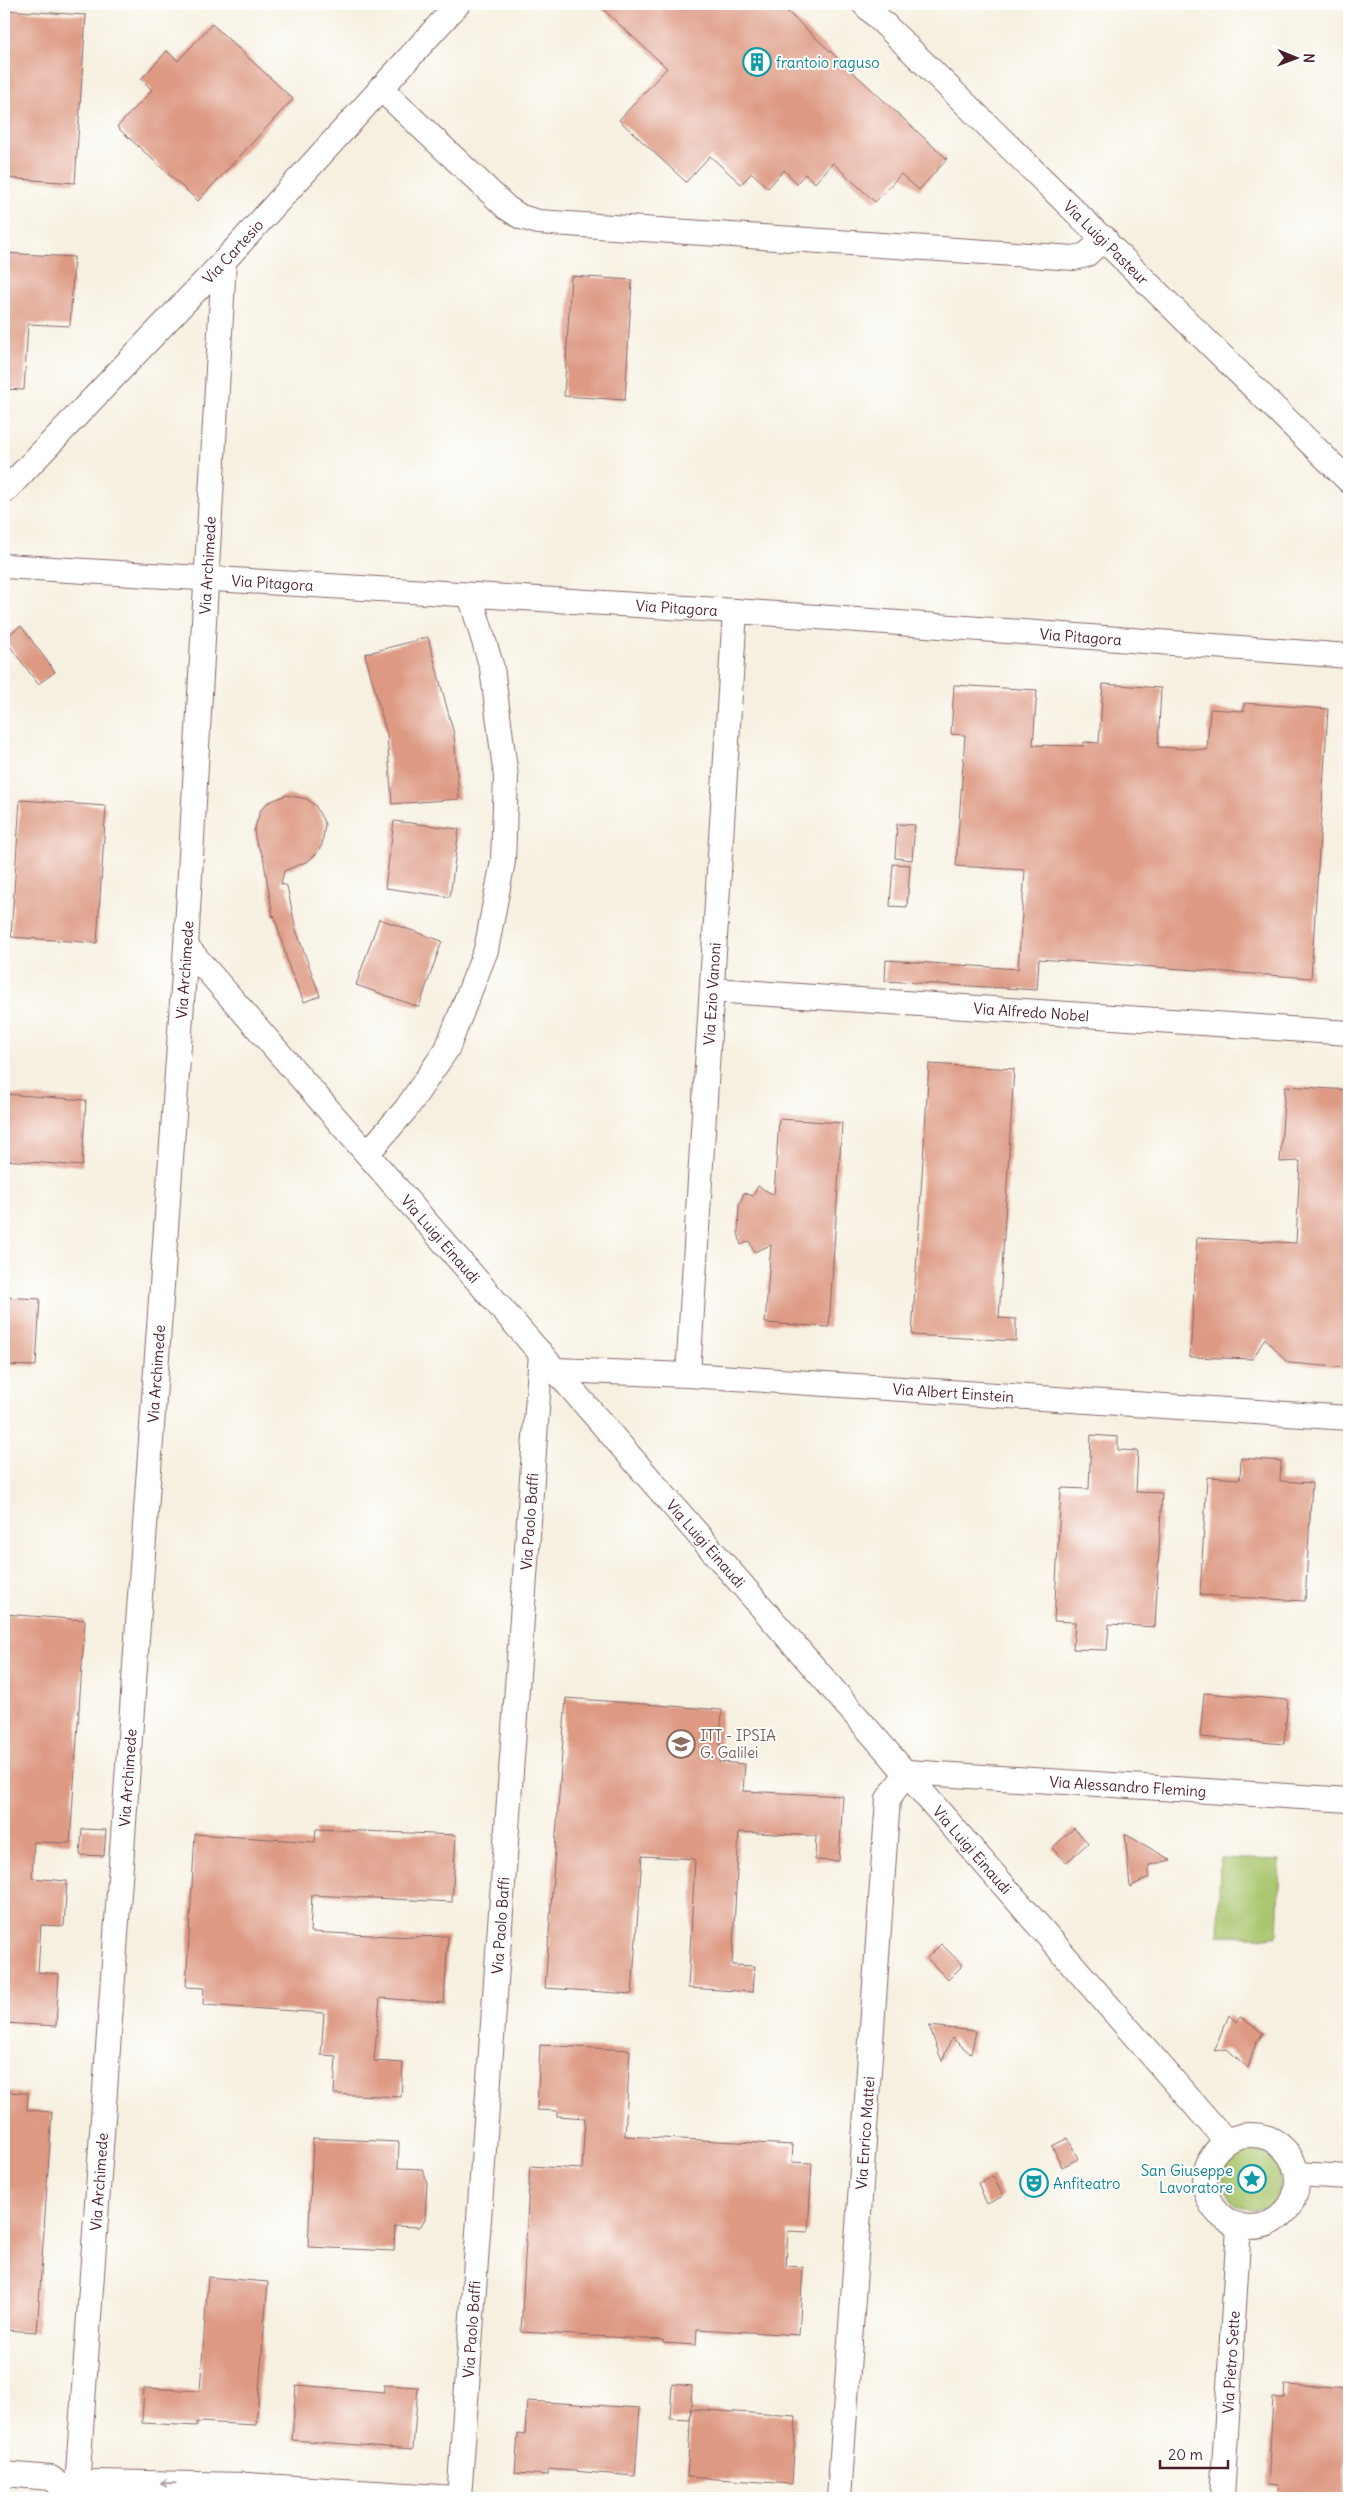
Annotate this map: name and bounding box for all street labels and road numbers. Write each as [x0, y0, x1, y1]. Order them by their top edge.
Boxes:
street label: Via Luigi Pasteur [1060, 196, 1153, 289]
street label: Via Cartesio [198, 215, 267, 287]
street label: Via Archimede [195, 516, 219, 615]
street label: Via Pitagora [231, 571, 315, 595]
street label: Via Pitagora [635, 595, 719, 619]
street label: Via Pitagora [1039, 624, 1123, 649]
street label: Via Archimede [171, 920, 197, 1020]
street label: Via Ezio Vanoni [699, 942, 724, 1046]
street label: Via Alfredo Nobel [973, 998, 1090, 1025]
street label: Via Luigi Einaudi [397, 1191, 484, 1287]
street label: Via Archimede [143, 1324, 169, 1423]
street label: Via Albert Einstein [892, 1379, 1015, 1406]
street label: Via Paolo Baffi [516, 1472, 542, 1571]
street label: Via Luigi Einaudi [662, 1495, 749, 1591]
street label: Via Archimede [114, 1728, 140, 1827]
street label: Via Alessandro Fleming [1049, 1772, 1207, 1800]
street label: Via Luigi Einaudi [929, 1802, 1016, 1898]
street label: Via Paolo Baffi [487, 1876, 513, 1975]
street label: Via Enrico Mattei [851, 2076, 878, 2190]
street label: Via Archimede [86, 2132, 111, 2231]
street label: Via Paolo Baffi [458, 2280, 484, 2379]
street label: Via Pietro Sette [1218, 2310, 1243, 2414]

